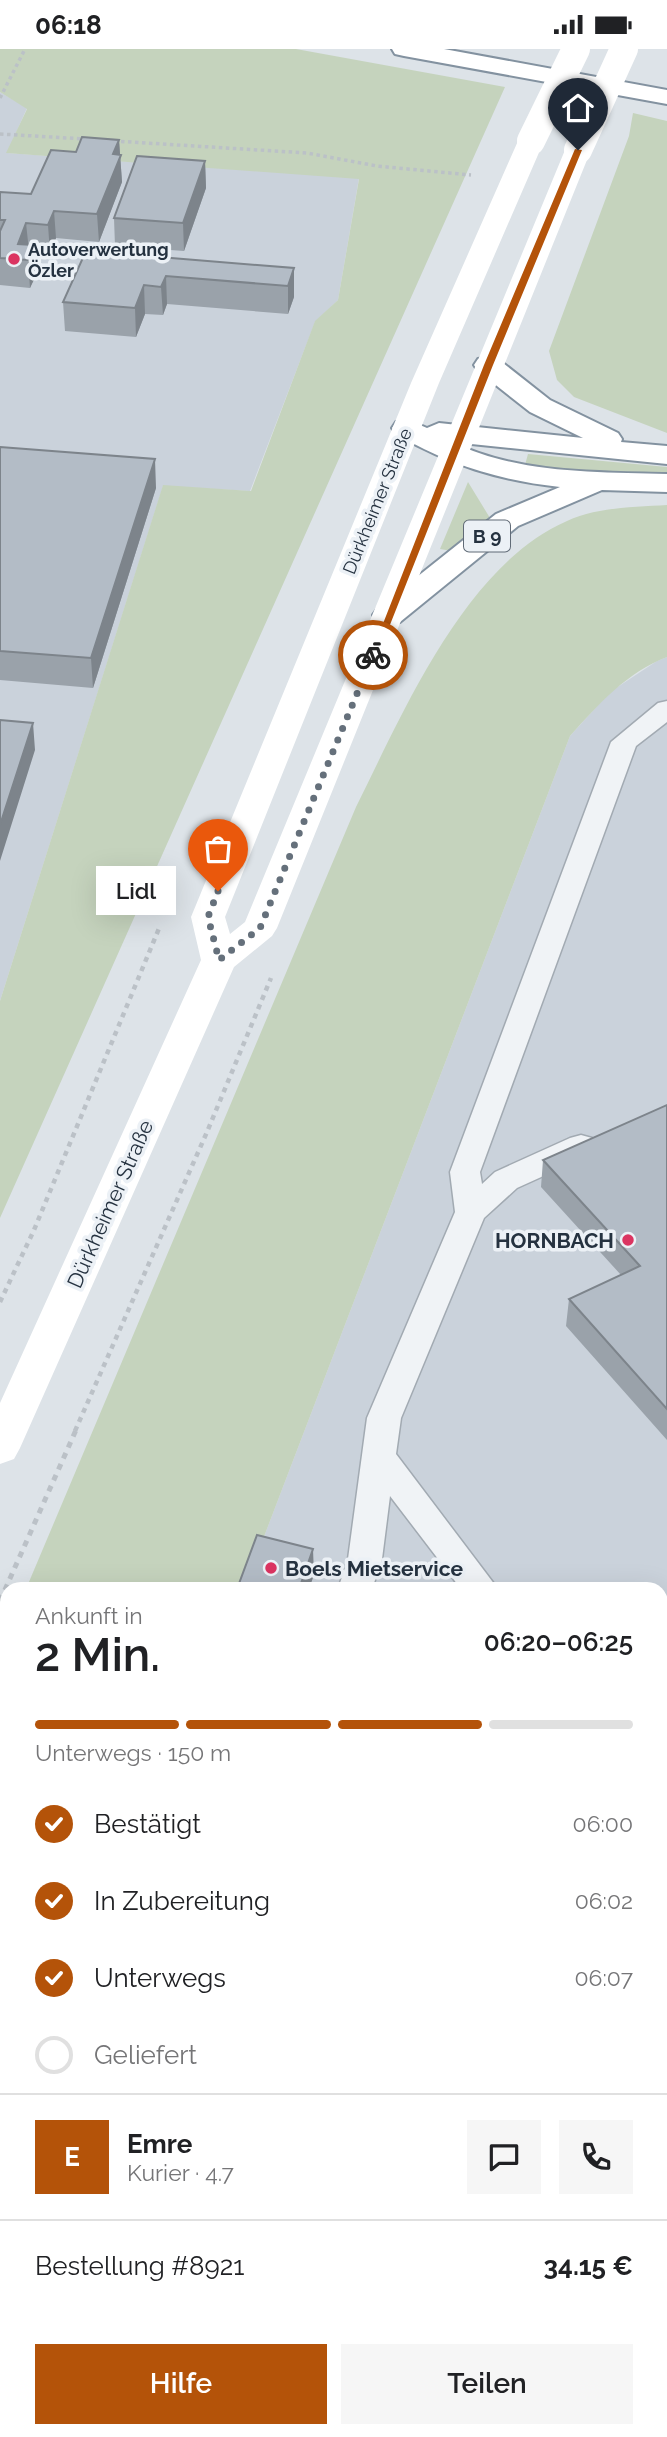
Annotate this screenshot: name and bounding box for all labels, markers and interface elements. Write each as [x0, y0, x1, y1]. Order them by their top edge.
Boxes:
text: 06:18 [35, 10, 102, 40]
pin [548, 78, 608, 150]
icon: home [559, 89, 597, 127]
place label: Autoverwertung Özler [28, 239, 169, 281]
marker: Autoverwertung Özler [6, 251, 22, 267]
street label: Dürkheimer Straße [338, 425, 416, 577]
road number: B 9 [464, 521, 510, 551]
courier [338, 620, 408, 690]
icon: bike [354, 636, 392, 674]
pin [188, 819, 248, 891]
icon: bag [199, 830, 237, 868]
callout: Lidl [96, 867, 176, 915]
text: Lidl [116, 877, 156, 904]
street label: Dürkheimer Straße [62, 1116, 158, 1292]
place label: HORNBACH [495, 1228, 614, 1253]
marker: HORNBACH [620, 1232, 636, 1248]
place label: Boels Mietservice [285, 1556, 463, 1581]
marker: Boels Mietservice [263, 1560, 279, 1576]
text: Ankunft in [35, 1602, 143, 1629]
text: 06:20–06:25 [484, 1627, 633, 1657]
text: 2 Min. [35, 1628, 160, 1682]
text: Unterwegs · 150 m [35, 1739, 231, 1766]
icon: check [35, 1805, 73, 1843]
text: Bestätigt [94, 1809, 201, 1839]
text: 06:00 [573, 1810, 633, 1837]
icon: check [35, 1882, 73, 1920]
text: In Zubereitung [94, 1886, 270, 1916]
text: 06:02 [575, 1887, 633, 1914]
icon: check [35, 1959, 73, 1997]
text: Unterwegs [94, 1963, 226, 1993]
text: 06:07 [575, 1964, 633, 1991]
text: Geliefert [94, 2040, 197, 2070]
button: chat [467, 2120, 541, 2194]
button: phone [559, 2120, 633, 2194]
text: Emre [127, 2129, 192, 2159]
text: E [64, 2142, 80, 2172]
text: Kurier · 4.7 [127, 2159, 234, 2186]
text: Bestellung #8921 [35, 2251, 244, 2281]
text: 34.15 € [544, 2251, 633, 2281]
button: Hilfe [35, 2344, 327, 2424]
button: Teilen [341, 2344, 633, 2424]

